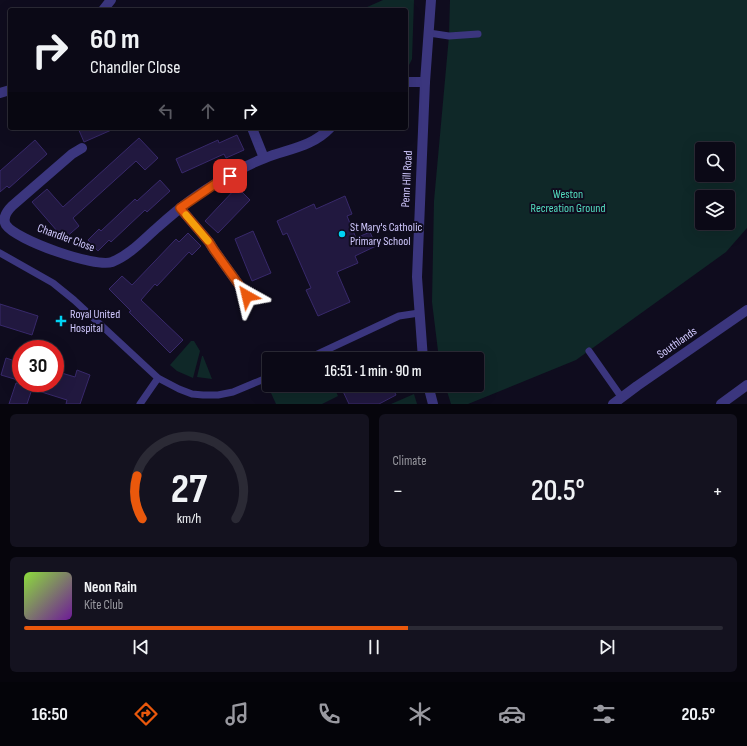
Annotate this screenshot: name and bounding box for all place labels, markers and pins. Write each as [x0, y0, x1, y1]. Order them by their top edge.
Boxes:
pin [213, 159, 247, 193]
place label: St Mary's Catholic Primary School [350, 220, 422, 249]
marker: St Mary's Catholic Primary School [337, 229, 347, 239]
place label: Royal United Hospital [70, 307, 120, 336]
marker: Royal United Hospital [55, 315, 67, 327]

